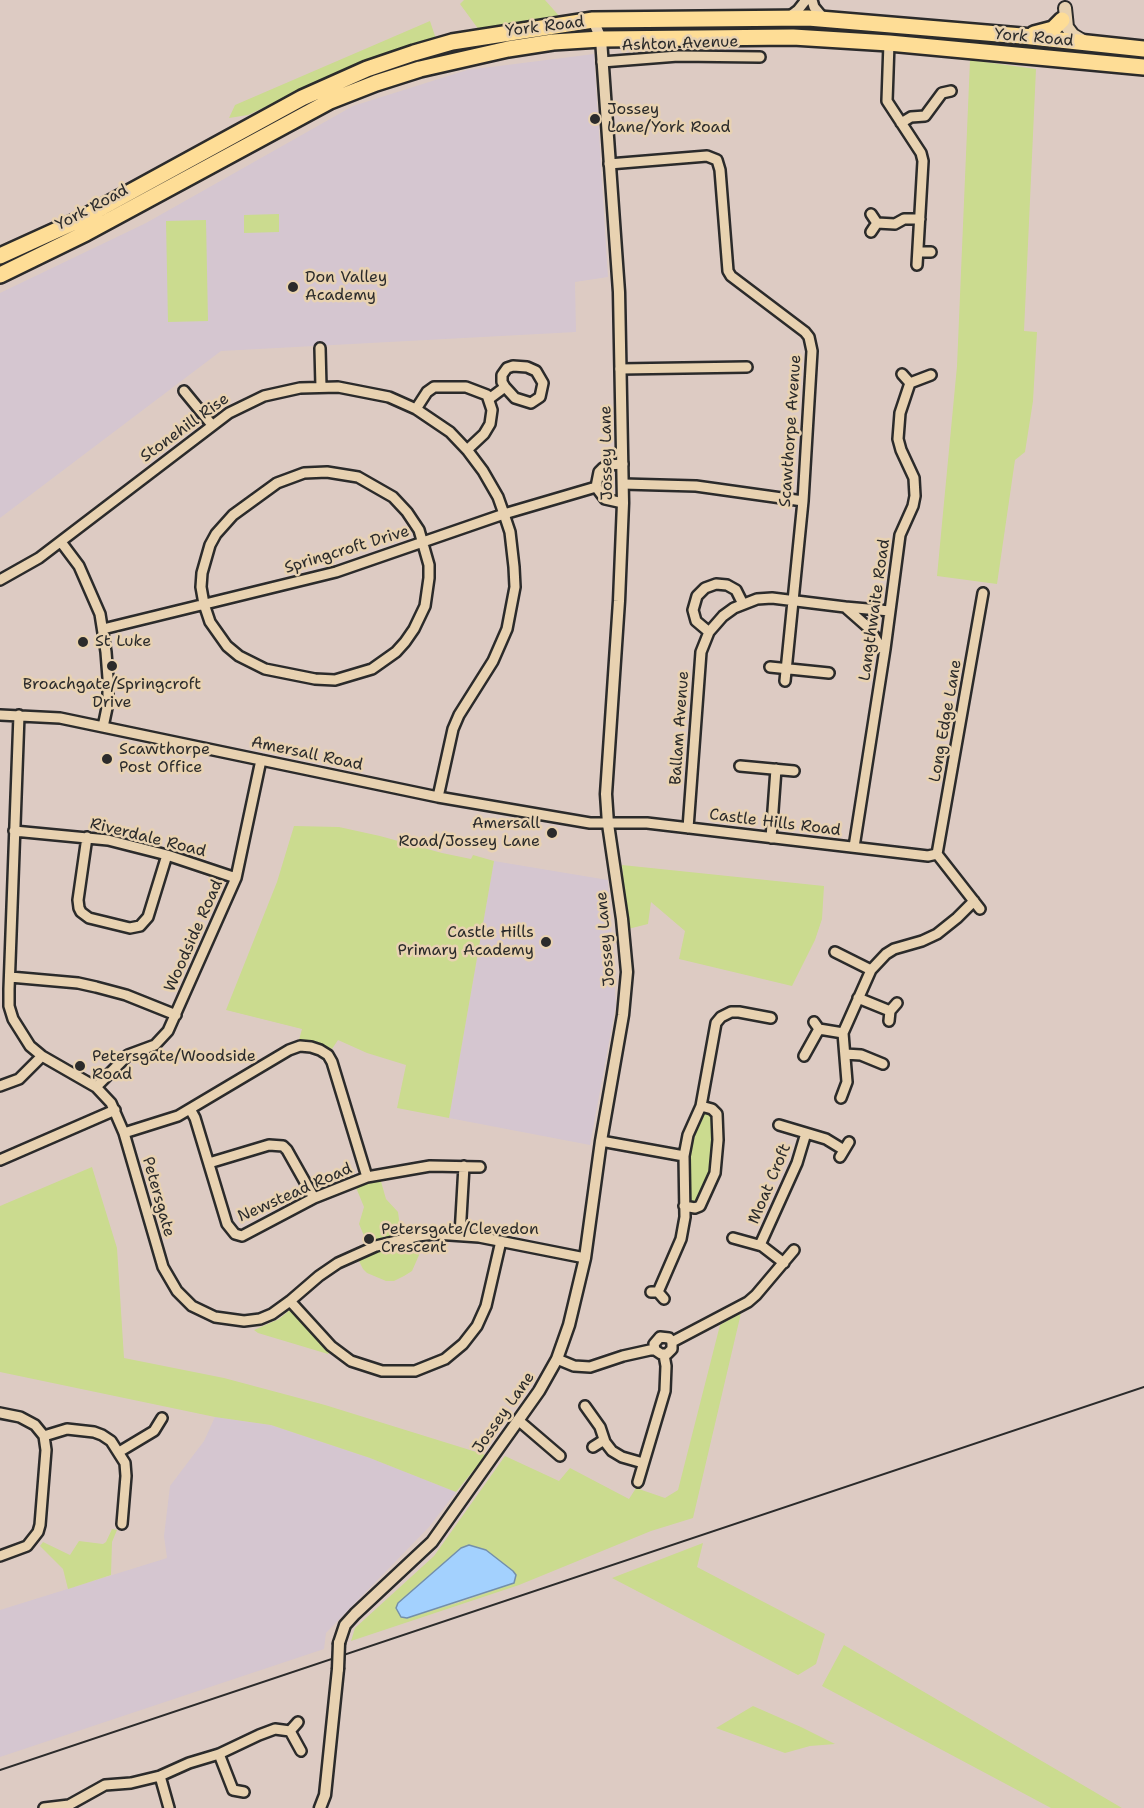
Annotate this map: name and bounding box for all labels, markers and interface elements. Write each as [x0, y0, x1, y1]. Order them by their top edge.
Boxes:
street label: York Road [504, 13, 586, 41]
street label: York Road [994, 25, 1074, 51]
street label: Ashton Avenue [621, 32, 739, 56]
place label: Jossey Lane/York Road [607, 100, 731, 138]
marker: Jossey Lane/York Road [588, 112, 602, 126]
street label: York Road [52, 181, 132, 235]
place label: Don Valley Academy [305, 268, 387, 306]
marker: Don Valley Academy [286, 280, 300, 294]
street label: Scawthorpe Avenue [776, 354, 806, 508]
street label: Stonehill Rise [137, 389, 233, 467]
street label: Jossey Lane [597, 405, 617, 501]
street label: Springcroft Drive [282, 522, 412, 578]
street label: Langthwaite Road [856, 538, 894, 682]
place label: St Luke [95, 632, 151, 652]
marker: St Luke [76, 635, 90, 649]
street label: Long Edge Lane [926, 658, 966, 784]
marker: Broachgate/Springcroft Drive [105, 659, 119, 673]
street label: Ballam Avenue [666, 670, 694, 786]
place label: Broachgate/Springcroft Drive [23, 675, 201, 713]
street label: Amersall Road [249, 733, 365, 775]
place label: Scawthorpe Post Office [119, 740, 210, 778]
marker: Scawthorpe Post Office [100, 752, 114, 766]
street label: Castle Hills Road [708, 805, 842, 841]
street label: Riverdale Road [88, 814, 208, 862]
place label: Amersall Road/Jossey Lane [398, 814, 540, 852]
marker: Amersall Road/Jossey Lane [545, 826, 559, 840]
street label: Woodside Road [161, 877, 227, 995]
street label: Jossey Lane [592, 891, 620, 987]
place label: Castle Hills Primary Academy [397, 923, 534, 961]
marker: Castle Hills Primary Academy [539, 935, 553, 949]
place label: Petersgate/Woodside Road [92, 1047, 256, 1085]
marker: Petersgate/Woodside Road [73, 1059, 87, 1073]
street label: Moat Croft [744, 1141, 796, 1227]
street label: Petersgate [137, 1155, 179, 1239]
street label: Newstead Road [235, 1159, 355, 1227]
place label: Petersgate/Clevedon Crescent [381, 1220, 539, 1258]
marker: Petersgate/Clevedon Crescent [362, 1232, 376, 1246]
street label: Jossey Lane [469, 1369, 539, 1457]

